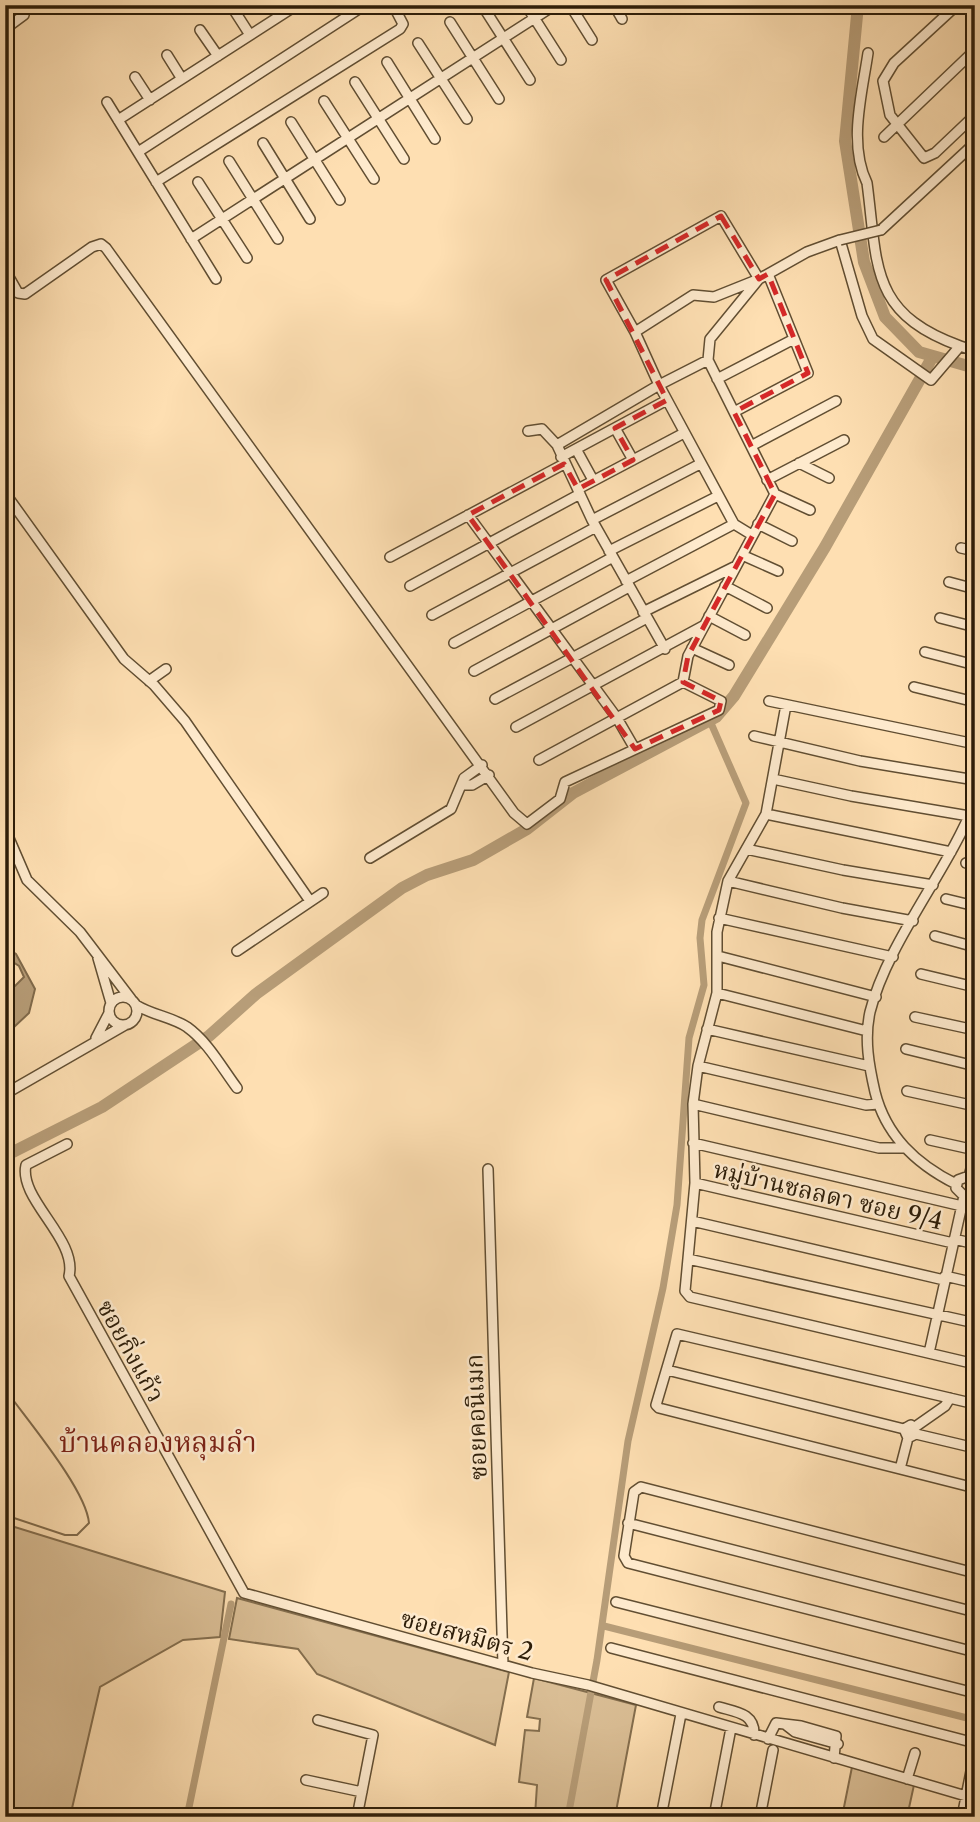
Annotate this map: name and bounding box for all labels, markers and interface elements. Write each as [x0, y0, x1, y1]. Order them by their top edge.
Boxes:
street label: หมู่บ้านชลลดา ซอย 9/4 [710, 1155, 945, 1236]
street label: ซอยกิ่งแก้ว [91, 1294, 173, 1407]
street label: ซอยคอนิเมก [459, 1353, 493, 1481]
district label: บ้านคลองหลุมลำ [59, 1425, 257, 1461]
street label: ซอยสหมิตร 2 [398, 1603, 536, 1667]

